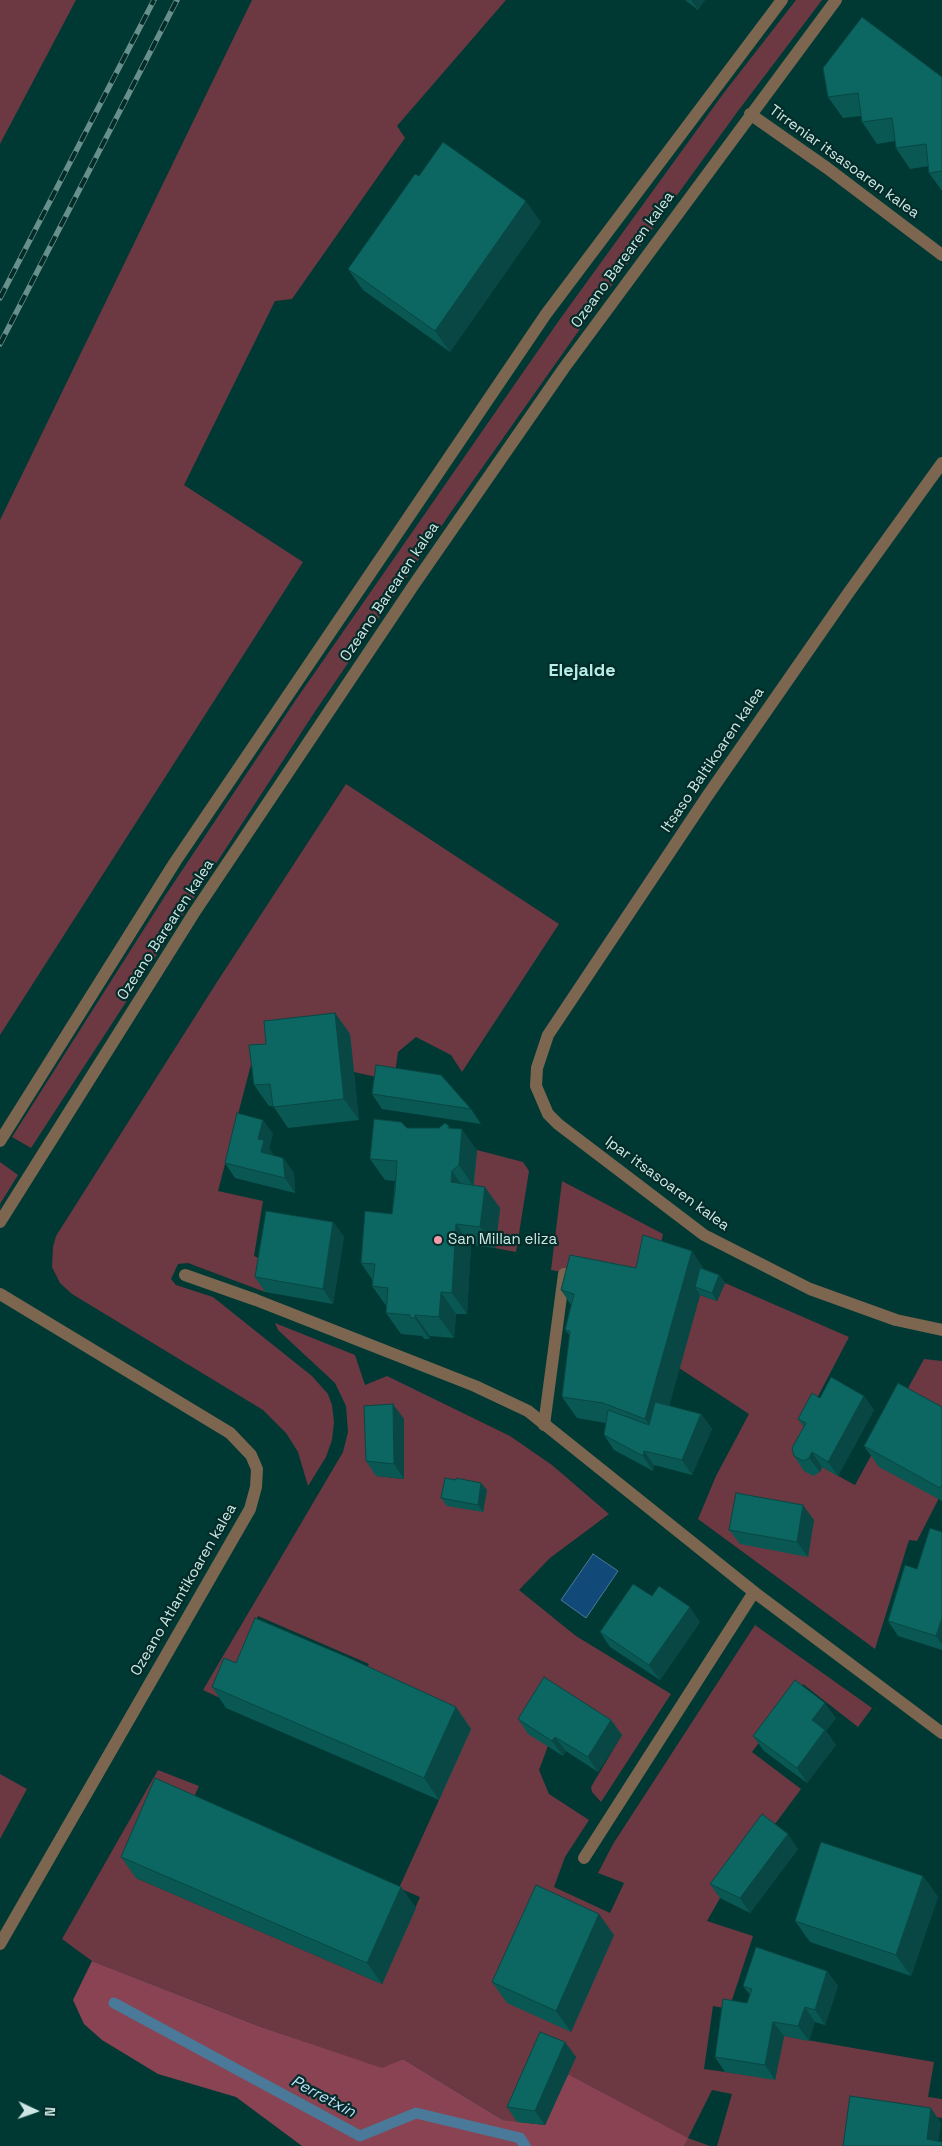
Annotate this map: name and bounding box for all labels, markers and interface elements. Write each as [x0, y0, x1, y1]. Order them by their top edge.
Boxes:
street label: Tirreniar itsasoaren kalea [765, 101, 923, 223]
street label: Ozeano Barearen kalea [568, 188, 678, 332]
street label: Ozeano Barearen kalea [337, 519, 443, 665]
district label: Elejalde [548, 660, 616, 682]
street label: Itsaso Baltikoaren kalea [658, 684, 768, 836]
street label: Ozeano Barearen kalea [114, 856, 218, 1004]
street label: Ipar itsasoaren kalea [601, 1133, 733, 1235]
place label: San Millan eliza [448, 1231, 557, 1249]
marker: San Millan eliza [432, 1234, 444, 1246]
street label: Ozeano Atlantikoaren kalea [127, 1501, 241, 1679]
water label: Perretxin [287, 2072, 359, 2122]
north arrow [10, 2086, 60, 2136]
text: N [41, 2107, 59, 2117]

